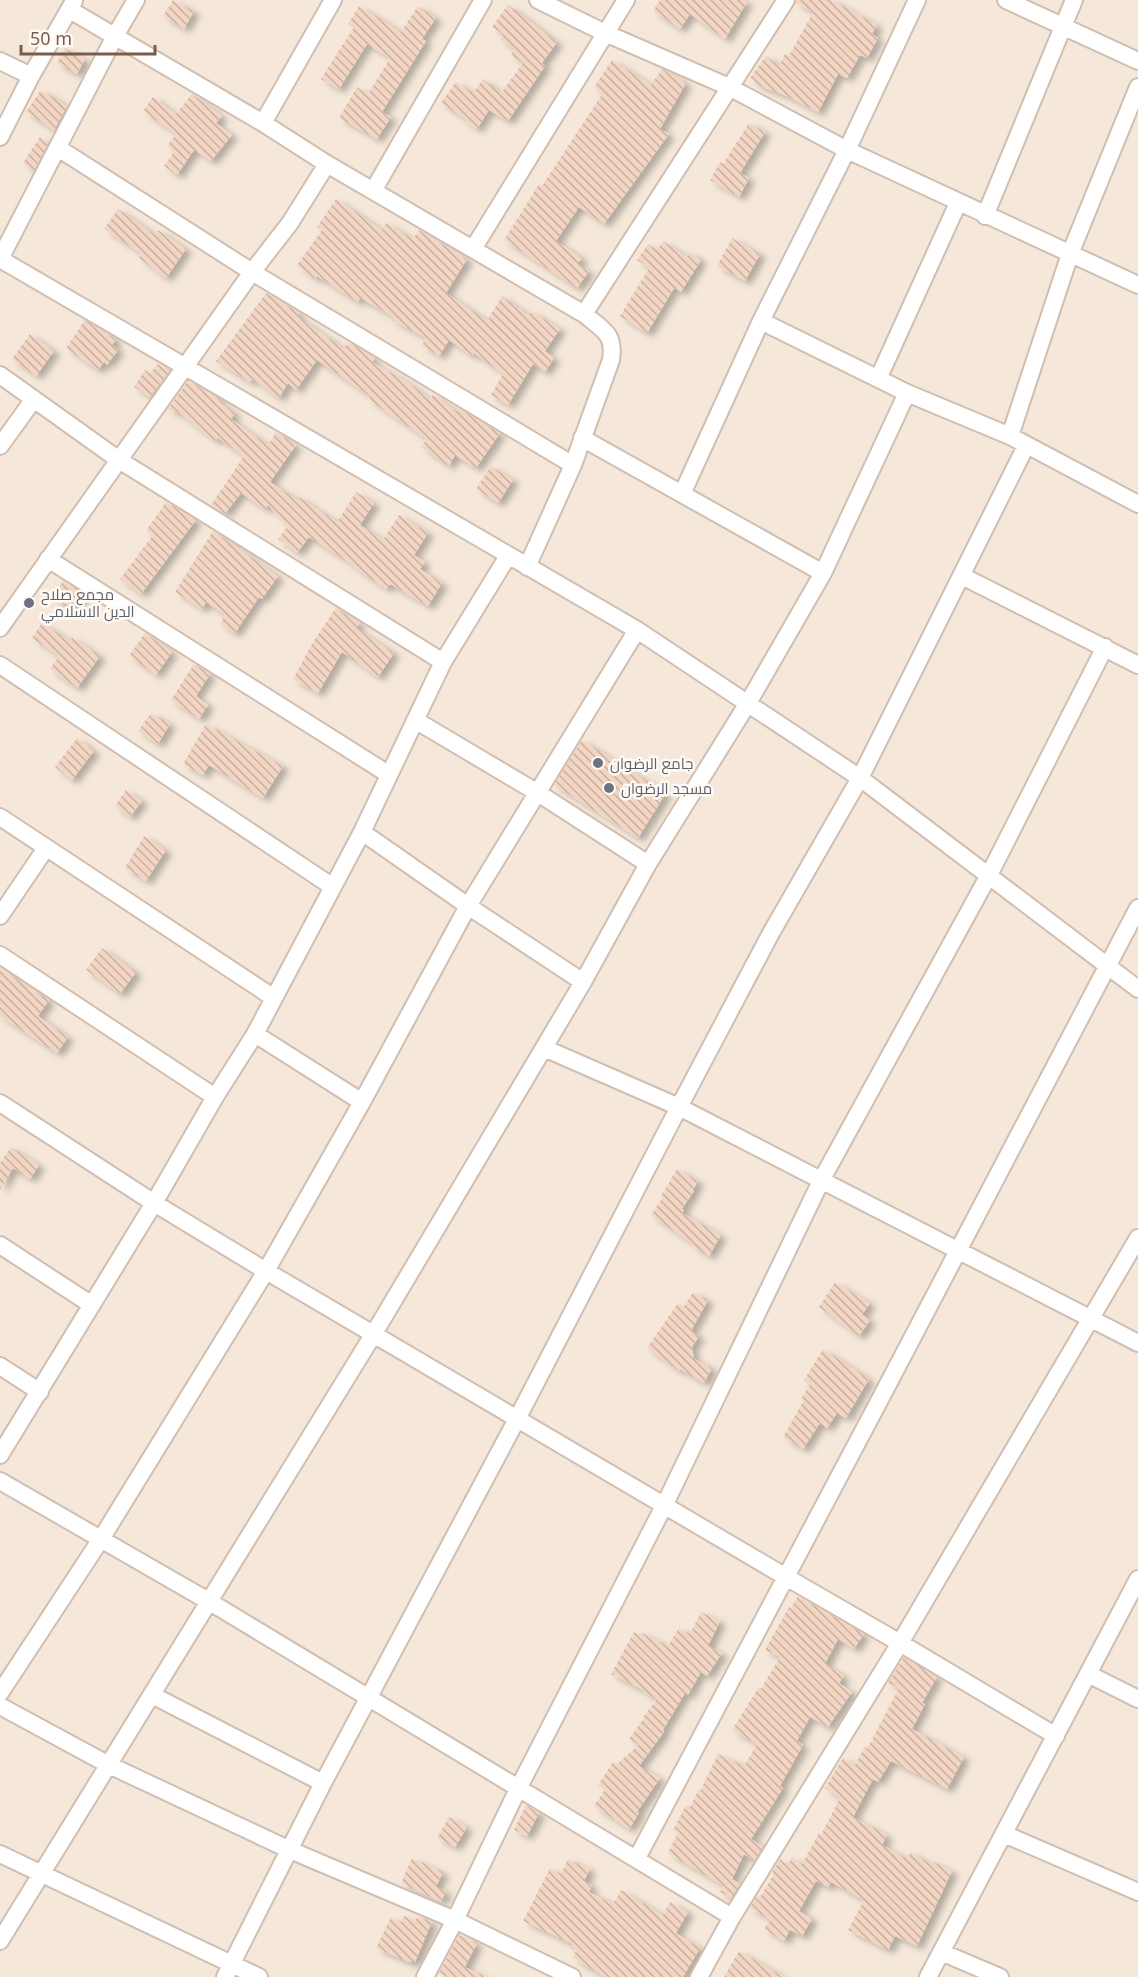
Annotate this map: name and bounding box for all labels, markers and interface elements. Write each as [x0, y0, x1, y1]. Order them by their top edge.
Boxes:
scale bar [21, 18, 154, 56]
text: 50 m [30, 26, 72, 50]
place label: مجمع صلاح الدين الاسلامي [41, 584, 135, 624]
marker: مجمع صلاح الدين الاسلامي [22, 596, 36, 610]
place label: جامع الرضوان [610, 753, 693, 775]
marker: جامع الرضوان [591, 756, 605, 770]
place label: مسجد الرضوان [621, 778, 712, 799]
marker: مسجد الرضوان [602, 781, 616, 795]

